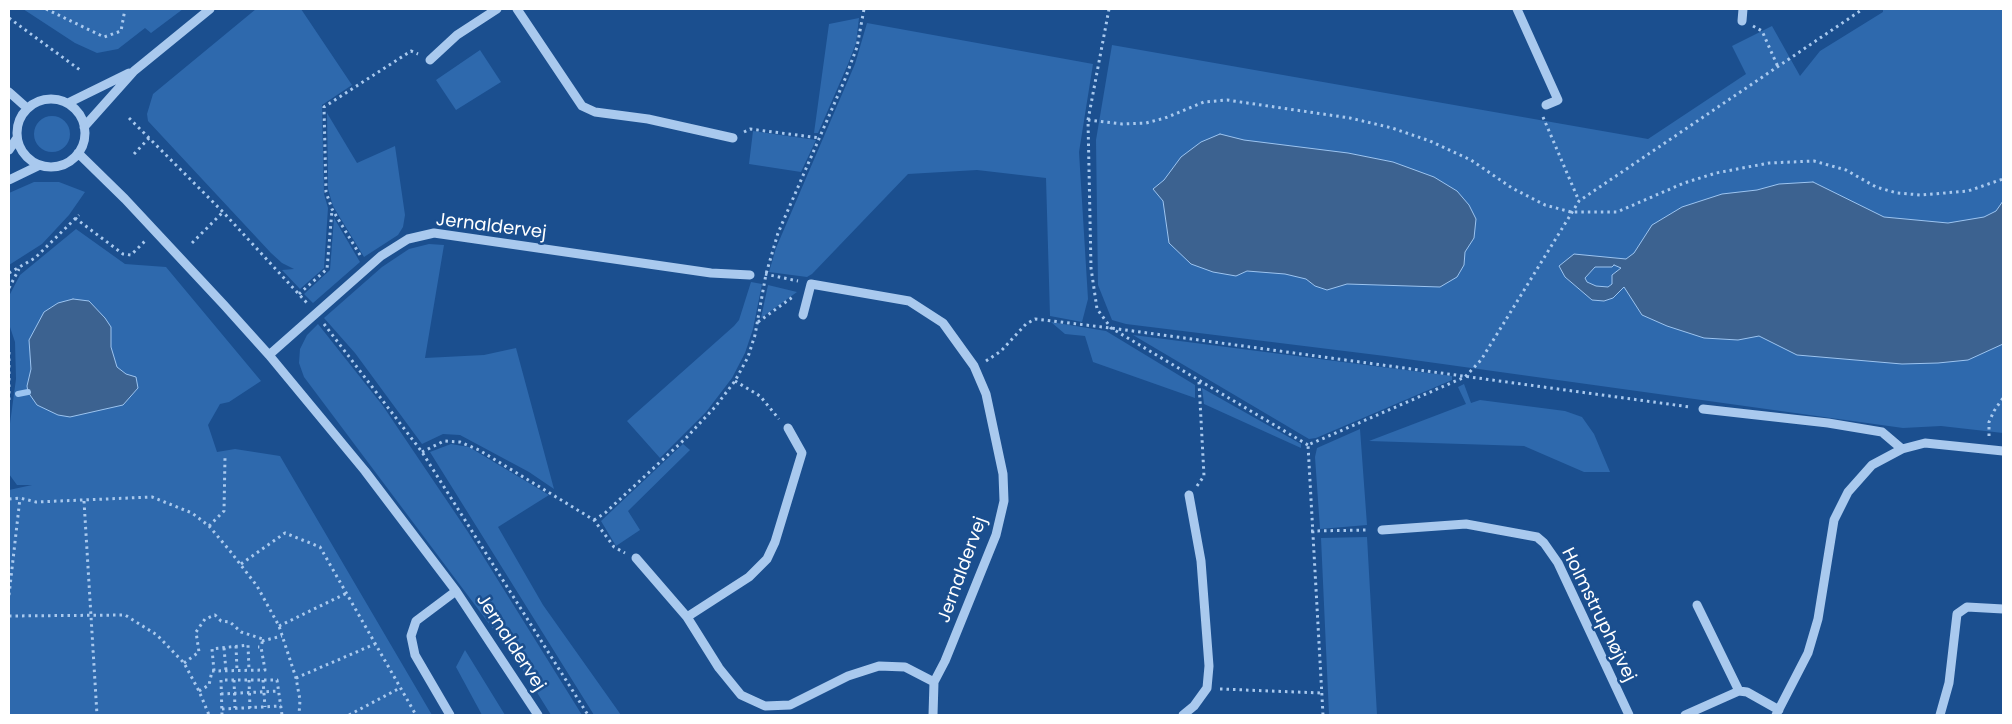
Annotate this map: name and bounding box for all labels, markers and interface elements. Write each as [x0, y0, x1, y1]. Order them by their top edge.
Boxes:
street label: Jernaldervej [434, 209, 548, 245]
street label: Jernaldervej [934, 514, 992, 626]
street label: Holmstruphøjvej [1556, 544, 1640, 686]
street label: Jernaldervej [471, 590, 549, 696]

